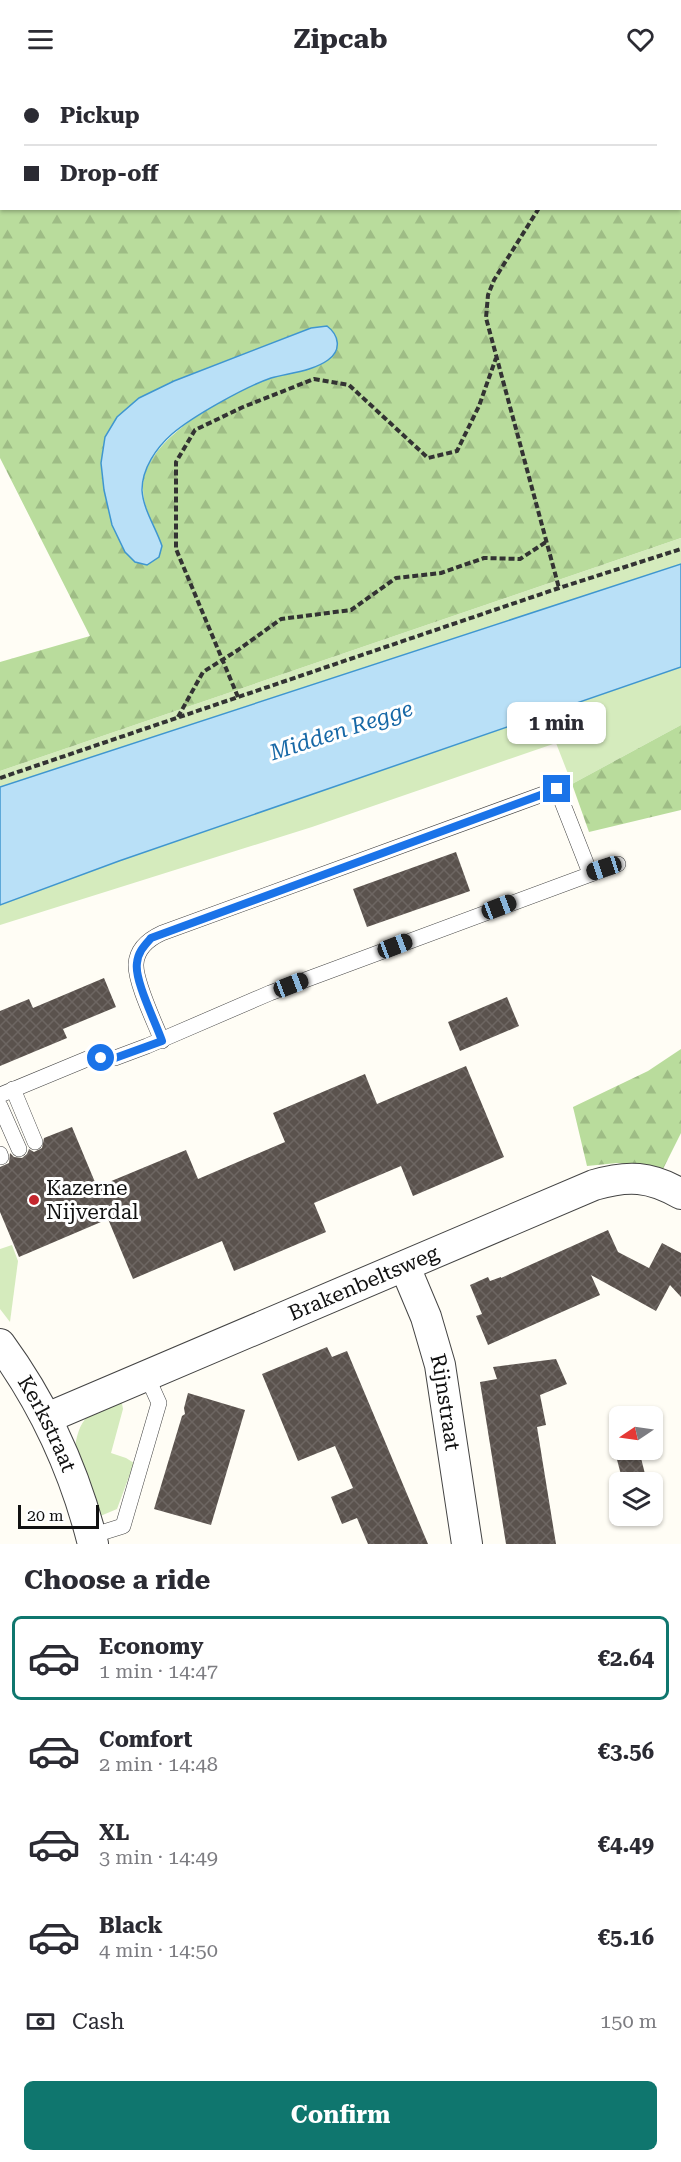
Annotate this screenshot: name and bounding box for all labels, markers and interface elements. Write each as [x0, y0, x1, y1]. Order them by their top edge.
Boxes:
icon: menu [24, 23, 57, 56]
text: Zipcab [293, 23, 388, 55]
icon: heart [624, 23, 657, 56]
text: Pickup [60, 103, 140, 128]
text: Drop-off [60, 161, 158, 186]
water label: Midden Regge [266, 696, 416, 766]
callout: 1 min [508, 702, 606, 744]
text: 1 min [529, 711, 584, 735]
route end [543, 775, 570, 802]
car [584, 854, 624, 882]
car [479, 892, 519, 922]
car [375, 931, 415, 961]
car [271, 970, 311, 1000]
route start [87, 1044, 114, 1071]
place label: Kazerne Nijverdal [46, 1176, 139, 1224]
marker: Kazerne Nijverdal [27, 1193, 41, 1207]
street label: Brakenbeltsweg [285, 1241, 442, 1326]
street label: Rijnstraat [425, 1351, 465, 1453]
street label: Kerkstraat [13, 1371, 81, 1476]
north arrow [609, 1406, 663, 1460]
map controls [609, 1406, 663, 1526]
button: layers [609, 1472, 663, 1526]
scale bar [18, 1502, 99, 1530]
text: 20 m [27, 1506, 64, 1525]
text: Choose a ride [24, 1564, 210, 1596]
icon: car [27, 1631, 81, 1685]
text: Economy [99, 1634, 203, 1659]
text: €2.64 [598, 1646, 654, 1671]
text: 1 min · 14:47 [99, 1659, 218, 1683]
icon: car [27, 1724, 81, 1778]
text: Comfort [99, 1727, 192, 1752]
text: €3.56 [598, 1739, 654, 1764]
text: 2 min · 14:48 [99, 1752, 218, 1776]
icon: car [27, 1817, 81, 1871]
text: XL [99, 1820, 129, 1845]
text: €4.49 [598, 1832, 654, 1857]
text: 3 min · 14:49 [99, 1845, 218, 1869]
icon: car [27, 1910, 81, 1964]
text: Black [99, 1913, 163, 1938]
text: €5.16 [598, 1925, 654, 1950]
text: 4 min · 14:50 [99, 1938, 218, 1962]
icon: cash [24, 2005, 57, 2038]
text: Cash [72, 2009, 124, 2034]
text: 150 m [600, 2009, 657, 2033]
button: Confirm [24, 2081, 657, 2150]

